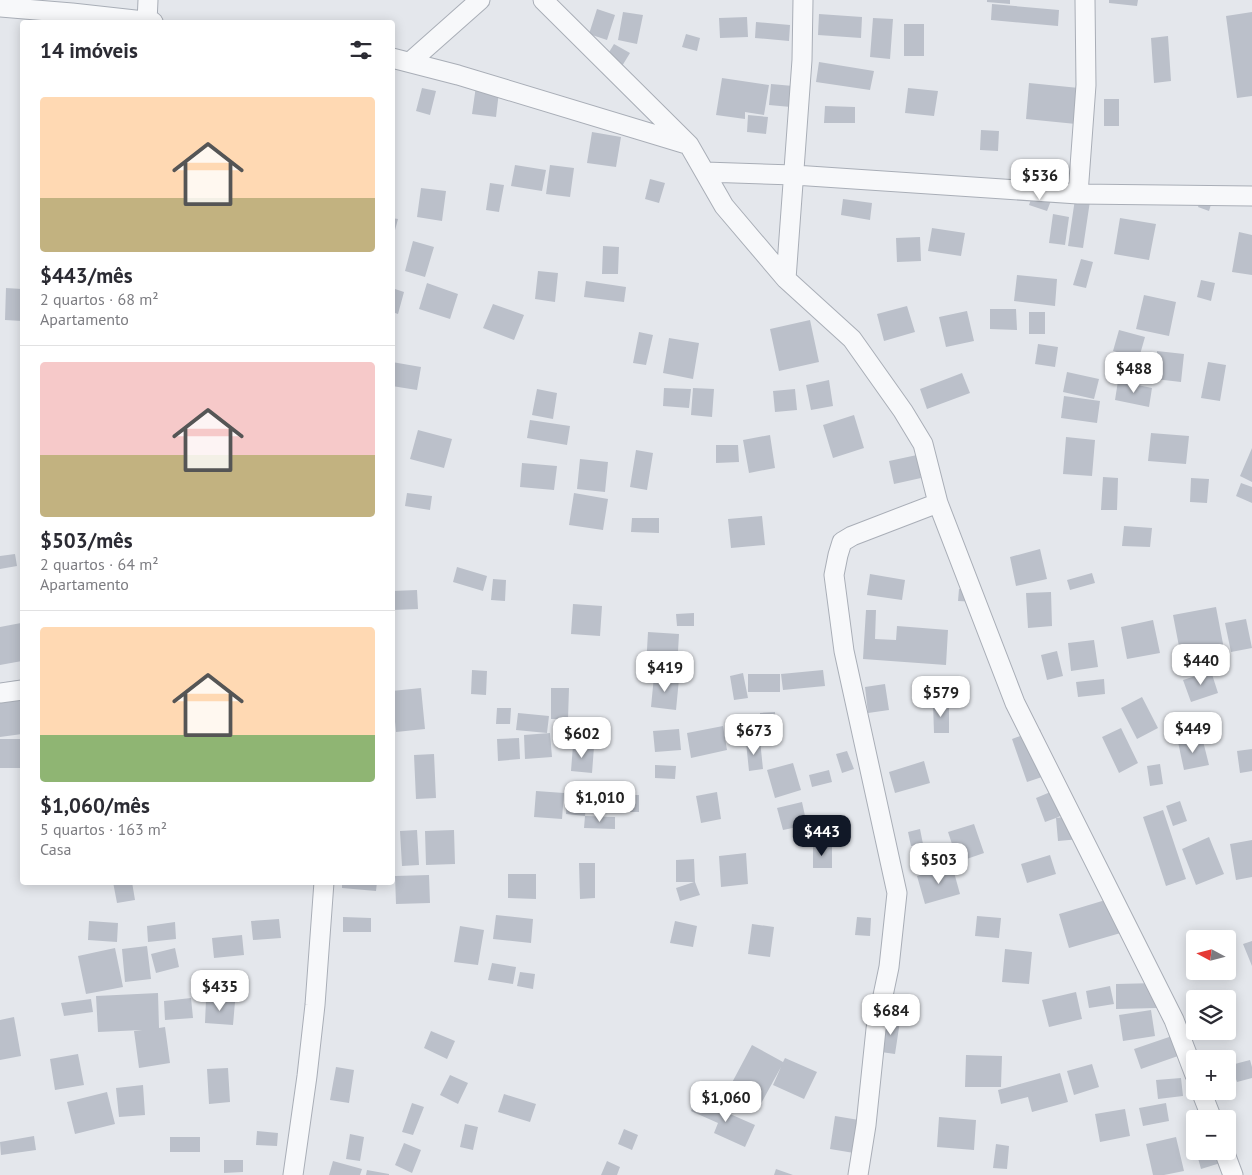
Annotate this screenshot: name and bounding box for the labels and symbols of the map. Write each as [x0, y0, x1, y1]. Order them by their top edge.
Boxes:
pin: $536 [1010, 158, 1070, 201]
pin: $488 [1104, 352, 1164, 394]
pin: $440 [1171, 644, 1231, 686]
pin: $419 [635, 650, 695, 693]
pin: $579 [911, 676, 971, 718]
pin: $449 [1163, 712, 1223, 754]
pin: $673 [724, 714, 784, 756]
pin: $602 [552, 716, 612, 759]
pin: $1,010 [559, 780, 641, 823]
pin: $443 [792, 814, 852, 857]
pin: $503 [909, 842, 969, 885]
north arrow [1186, 930, 1236, 980]
pin: $435 [190, 970, 250, 1012]
pin: $684 [861, 994, 921, 1036]
pin: $1,060 [685, 1080, 767, 1123]

